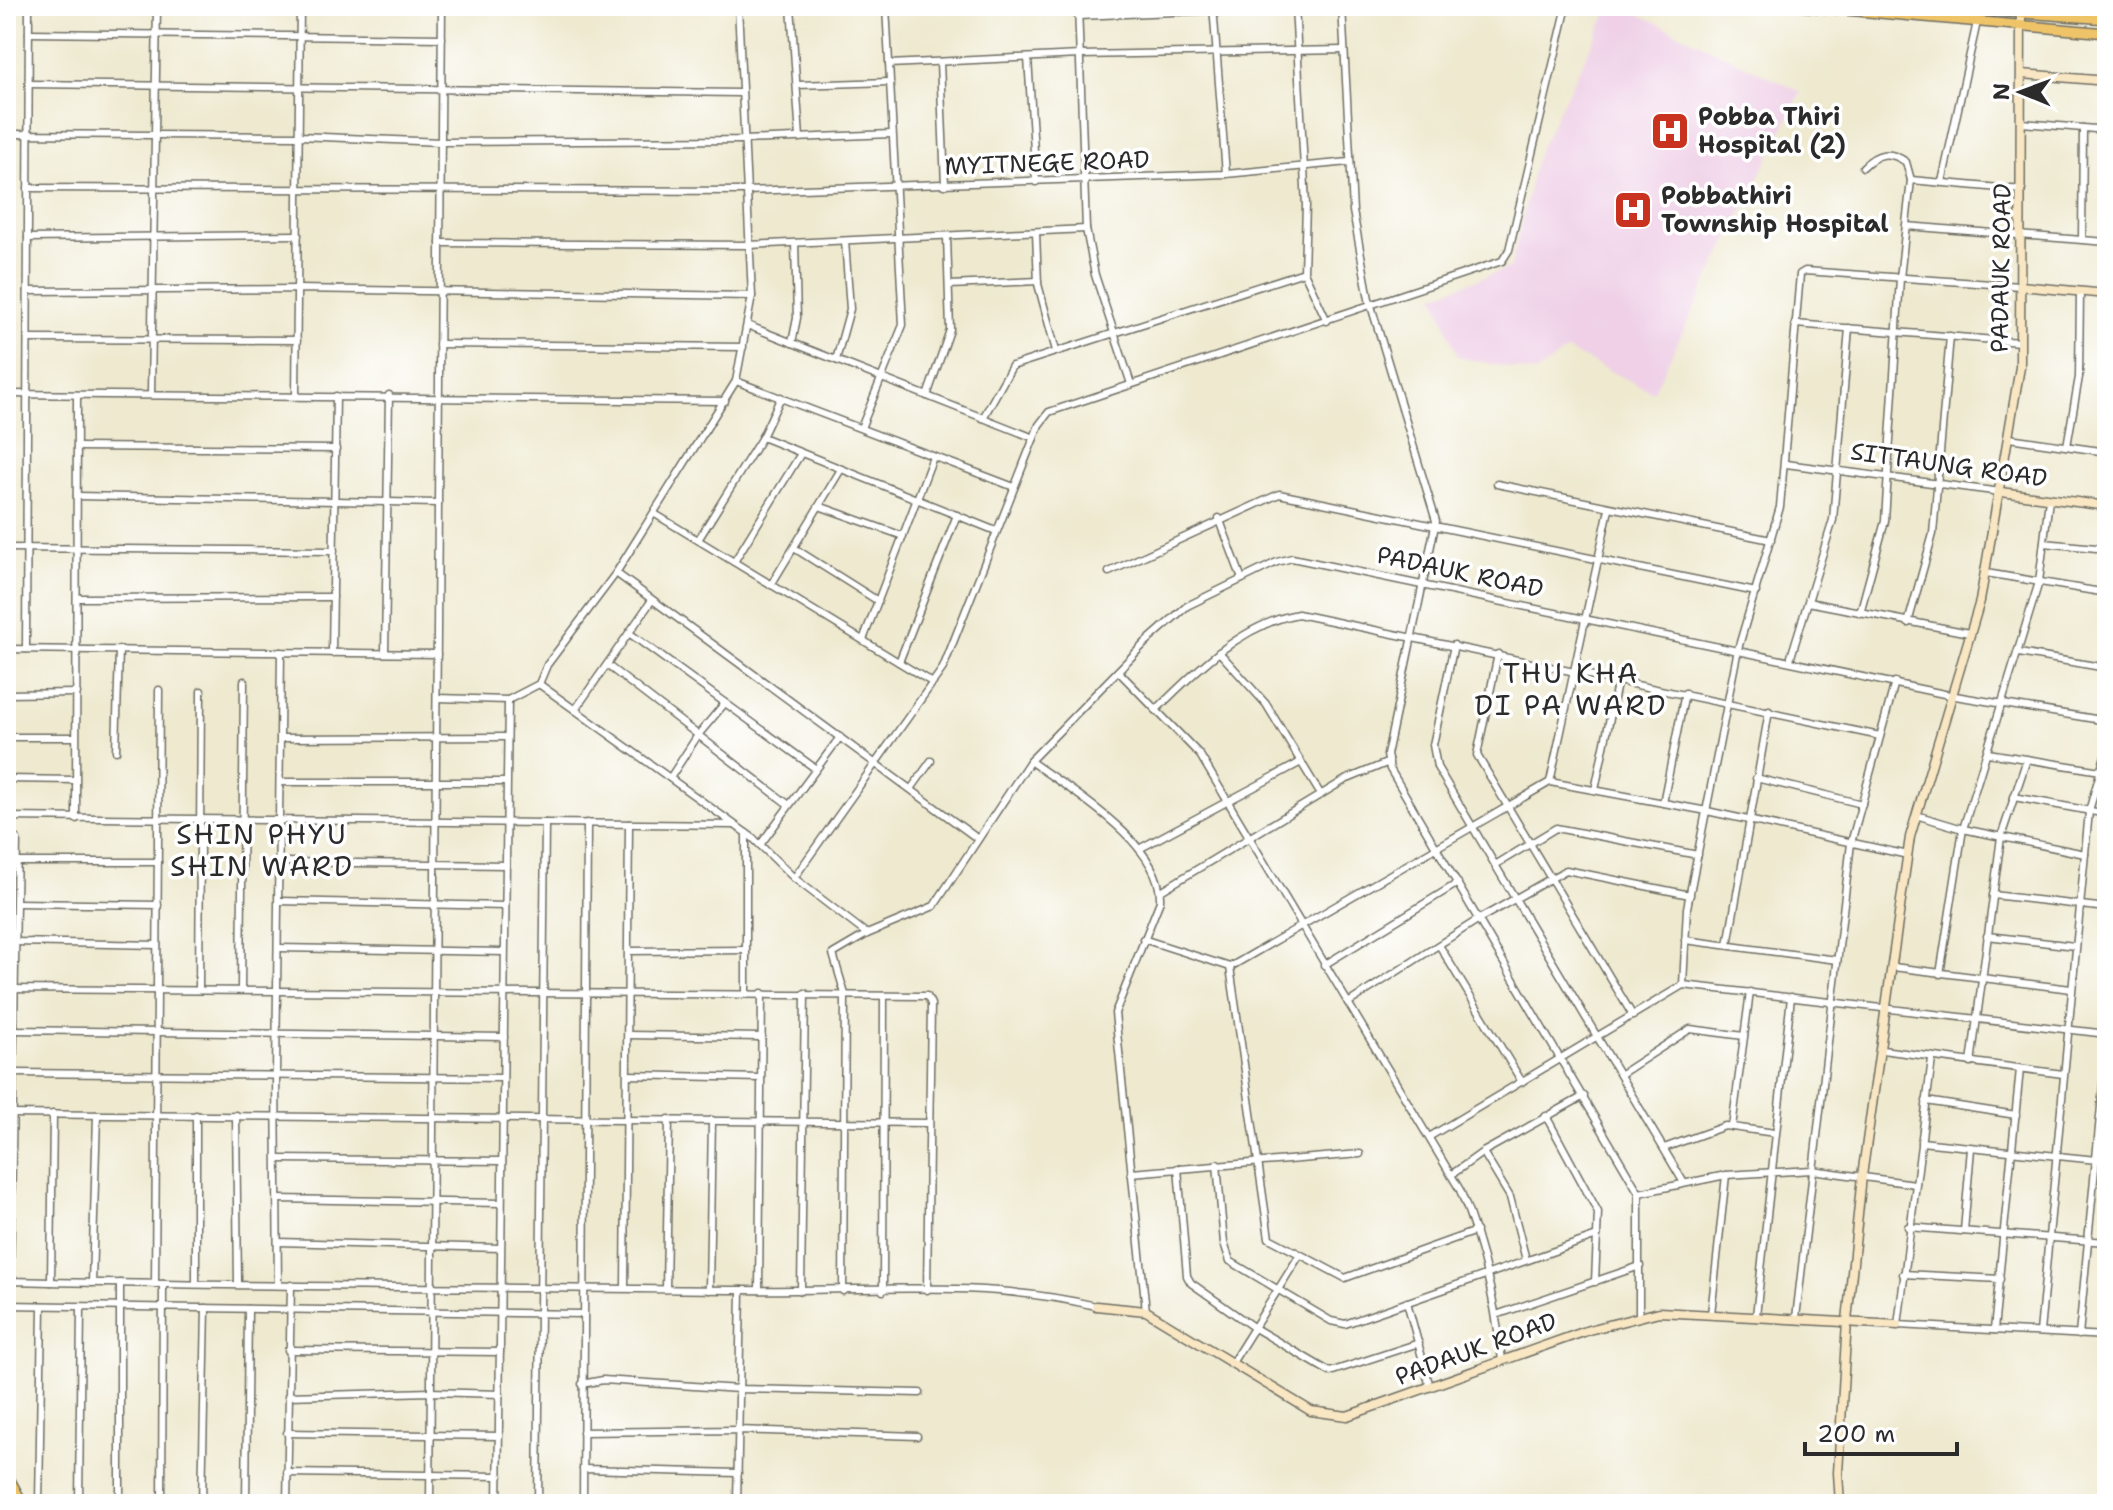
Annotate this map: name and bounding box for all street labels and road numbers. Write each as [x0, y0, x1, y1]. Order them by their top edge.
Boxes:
street label: MYITNEGE ROAD [944, 143, 1150, 183]
street label: PADAUK ROAD [1984, 183, 2018, 353]
street label: SITTAUNG ROAD [1849, 435, 2049, 495]
street label: PADAUK ROAD [1374, 539, 1546, 605]
street label: PADAUK ROAD [1391, 1305, 1561, 1393]

